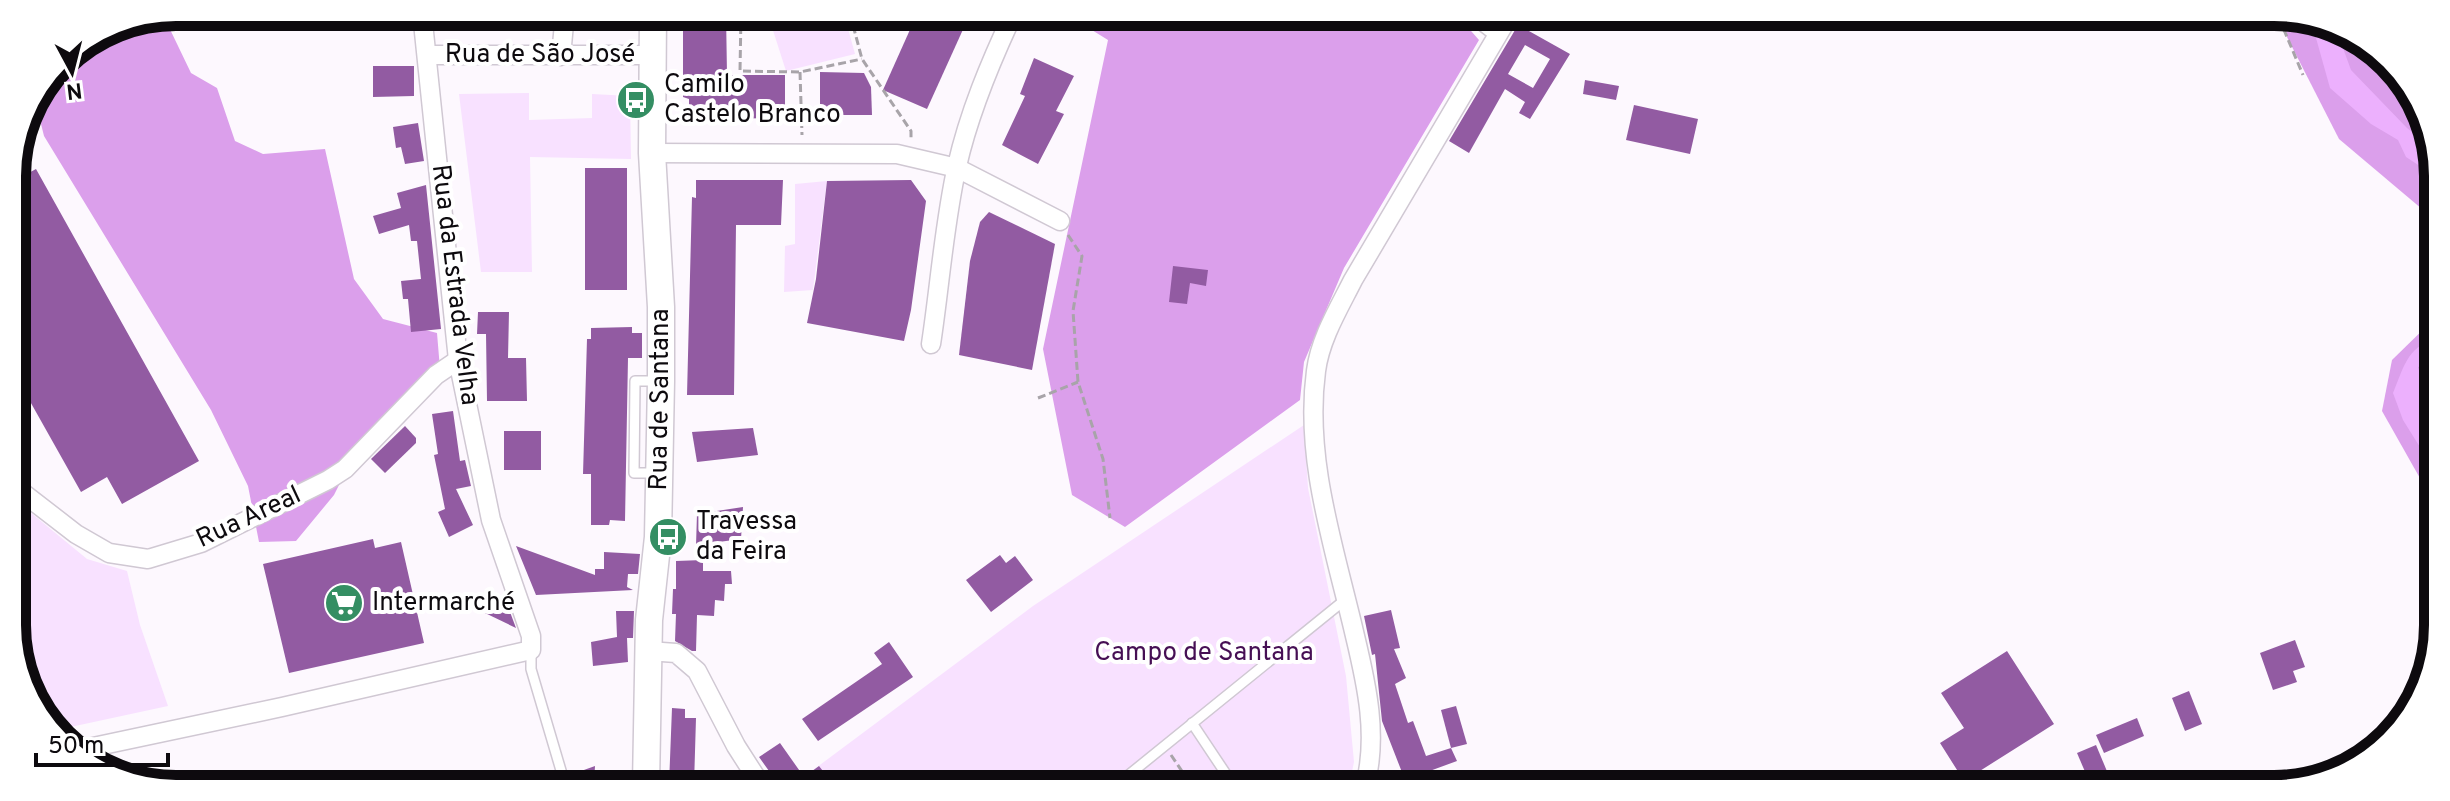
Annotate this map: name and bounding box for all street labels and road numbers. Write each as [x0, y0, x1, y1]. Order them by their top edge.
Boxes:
street label: Rua de São José [445, 39, 635, 72]
street label: Rua da Estrada Velha [423, 163, 485, 407]
street label: Rua de Santana [642, 308, 678, 491]
street label: Rua Areal [191, 479, 307, 557]

